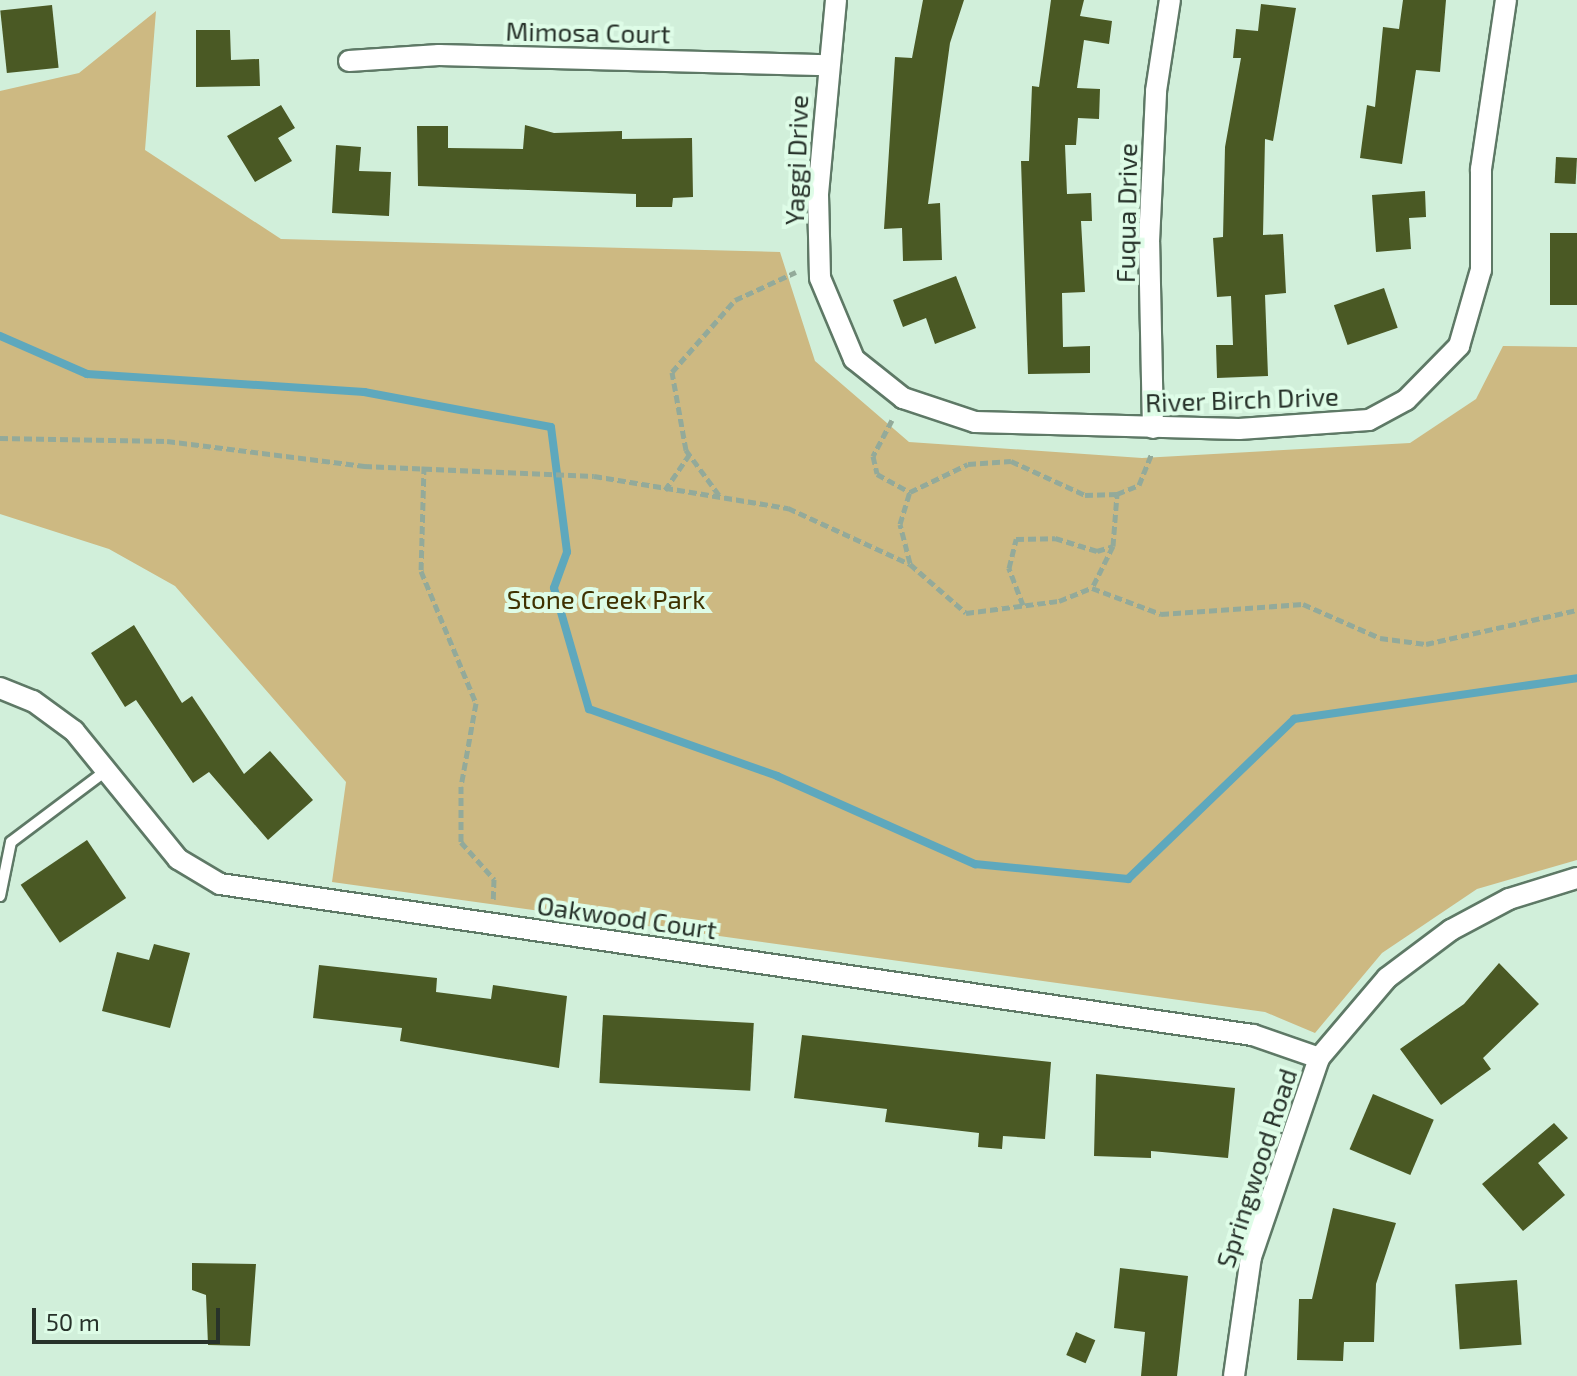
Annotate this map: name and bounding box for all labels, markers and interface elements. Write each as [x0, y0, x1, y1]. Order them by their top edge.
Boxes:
street label: Mimosa Court [505, 15, 671, 49]
street label: Yaggi Drive [778, 94, 814, 226]
street label: Fuqua Drive [1109, 143, 1143, 283]
street label: River Birch Drive [1144, 380, 1340, 418]
park label: Stone Creek Park [506, 583, 706, 615]
street label: Oakwood Court [535, 889, 719, 945]
street label: Springwood Road [1209, 1064, 1303, 1272]
scale bar [36, 1292, 224, 1342]
text: 50 m [46, 1307, 100, 1336]

